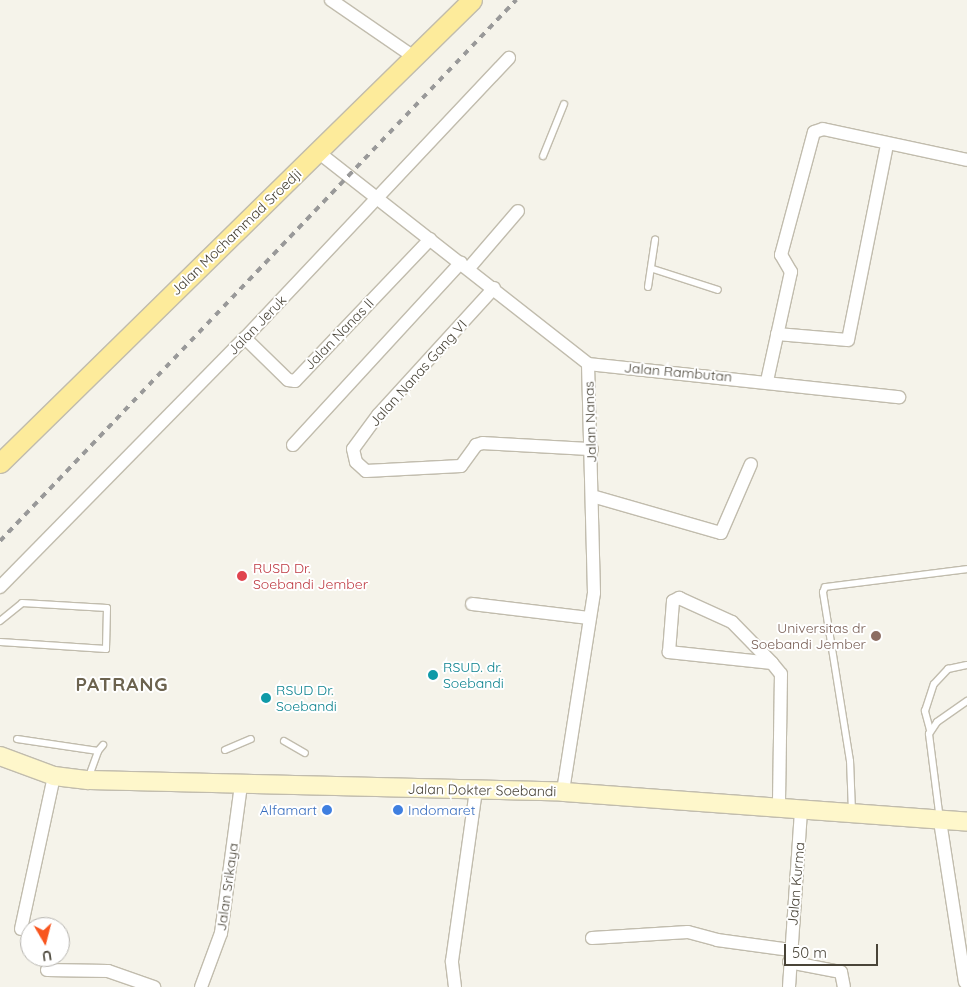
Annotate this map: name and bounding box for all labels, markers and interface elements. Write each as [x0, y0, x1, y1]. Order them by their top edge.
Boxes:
street label: Jalan Mochammad Sroedji [167, 165, 305, 299]
street label: Jalan Jeruk [224, 292, 290, 358]
street label: Jalan Nanas II [301, 295, 377, 373]
street label: Jalan Nanas Gang VI [366, 316, 470, 430]
street label: Jalan Rambutan [623, 359, 733, 385]
street label: Jalan Nanas [580, 381, 600, 463]
place label: RUSD Dr. Soebandi Jember [253, 560, 368, 592]
marker: RUSD Dr. Soebandi Jember [235, 569, 249, 583]
place label: Universitas dr Soebandi Jember [751, 620, 866, 652]
marker: Universitas dr Soebandi Jember [870, 630, 882, 642]
place label: RSUD. dr. Soebandi [443, 659, 504, 692]
marker: RSUD. dr. Soebandi [427, 669, 439, 681]
district label: PATRANG [75, 674, 169, 696]
place label: RSUD Dr. Soebandi [276, 682, 337, 714]
marker: RSUD Dr. Soebandi [260, 692, 272, 704]
street label: Jalan Dokter Soebandi [407, 780, 557, 800]
place label: Alfamart [260, 802, 317, 818]
place label: Indomaret [408, 802, 476, 818]
marker: Alfamart [321, 804, 333, 816]
marker: Indomaret [392, 804, 404, 816]
street label: Jalan Kurma [784, 841, 808, 927]
street label: Jalan Srikaya [213, 842, 241, 932]
north arrow [20, 917, 70, 967]
scale bar [787, 934, 881, 966]
text: 50 m [792, 943, 827, 962]
text: U [41, 946, 53, 965]

